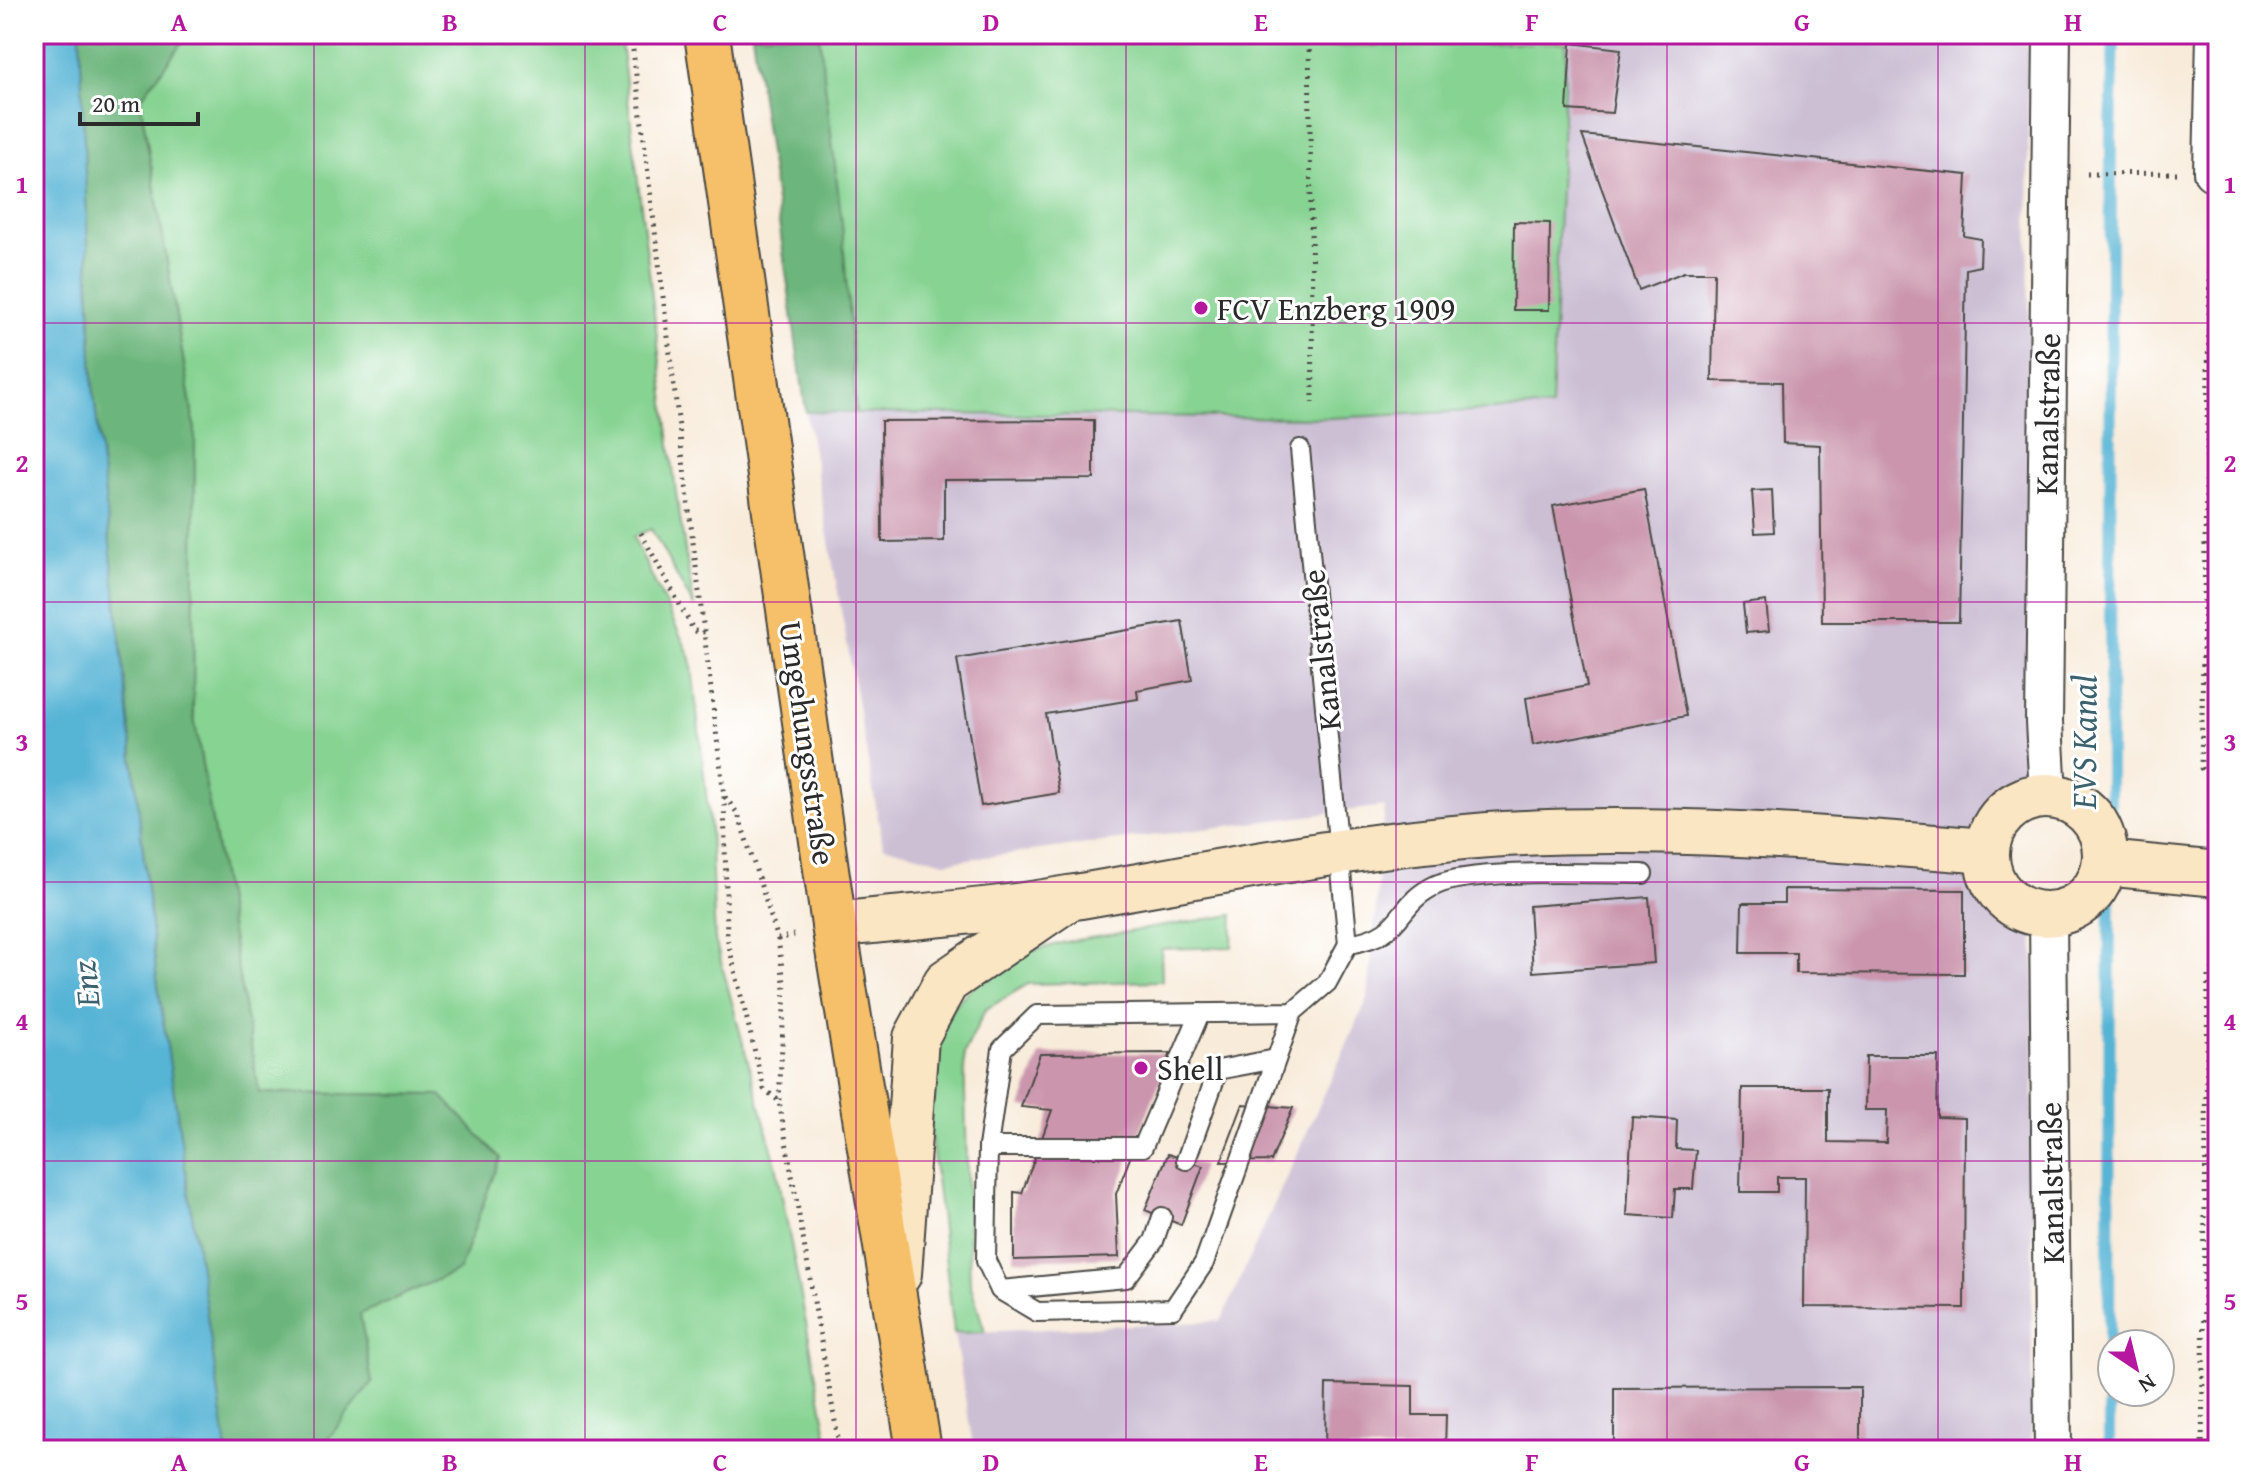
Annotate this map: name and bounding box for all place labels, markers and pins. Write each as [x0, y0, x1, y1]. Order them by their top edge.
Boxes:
place label: FCV Enzberg 1909 [1217, 285, 1456, 332]
marker: FCV Enzberg 1909 [1192, 299, 1210, 317]
place label: Shell [1157, 1045, 1224, 1092]
marker: Shell [1132, 1059, 1150, 1077]

